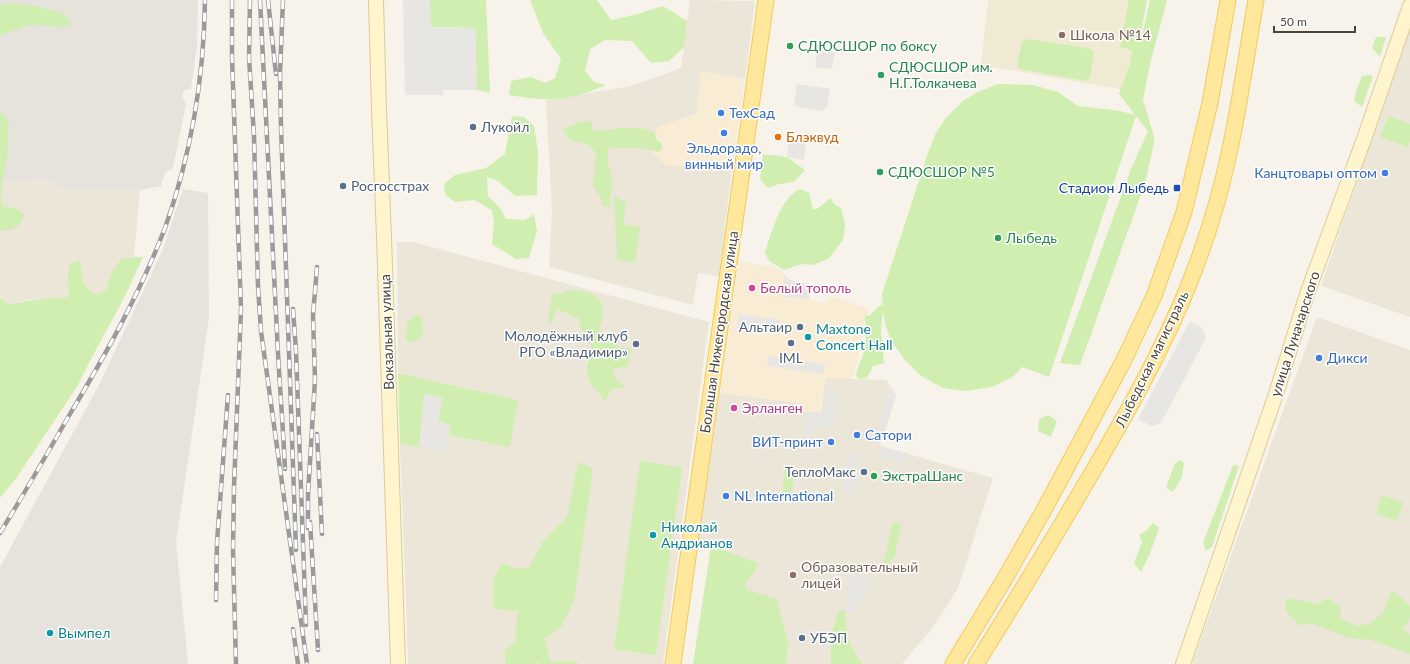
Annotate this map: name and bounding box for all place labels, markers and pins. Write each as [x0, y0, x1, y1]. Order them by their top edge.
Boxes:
place label: Школа №14 [1070, 26, 1151, 43]
marker: Школа №14 [1057, 30, 1067, 40]
place label: СДЮСШОР по боксу [798, 37, 938, 54]
marker: СДЮСШОР по боксу [785, 41, 795, 51]
place label: СДЮСШОР им. Н.Г.Толкачева [889, 58, 993, 91]
marker: СДЮСШОР им. Н.Г.Толкачева [876, 70, 886, 80]
place label: ТехСад [729, 104, 775, 121]
marker: ТехСад [716, 108, 726, 118]
place label: Лукойл [480, 118, 529, 135]
marker: Лукойл [468, 122, 478, 132]
marker: Эльдорадо, винный мир [719, 128, 729, 138]
place label: Блэквуд [786, 128, 839, 145]
marker: Блэквуд [773, 132, 783, 142]
place label: Эльдорадо, винный мир [685, 139, 763, 172]
place label: СДЮСШОР №5 [888, 163, 995, 180]
place label: Канцтовары оптом [1254, 164, 1377, 181]
marker: СДЮСШОР №5 [875, 167, 885, 177]
marker: Канцтовары оптом [1380, 168, 1390, 178]
place label: Росгосстрах [351, 177, 429, 194]
place label: Стадион Лыбедь [1059, 179, 1169, 196]
marker: Росгосстрах [338, 181, 348, 191]
marker: Стадион Лыбедь [1172, 183, 1182, 193]
place label: Лыбедь [1005, 229, 1057, 246]
marker: Лыбедь [993, 233, 1003, 243]
place label: Белый тополь [760, 279, 851, 296]
marker: Белый тополь [747, 283, 757, 293]
place label: Альтаир [739, 318, 792, 335]
place label: Maxtone Concert Hall [816, 320, 893, 353]
marker: Альтаир [795, 322, 805, 332]
place label: Молодёжный клуб РГО «Владимир» [504, 327, 628, 360]
marker: Maxtone Concert Hall [803, 332, 813, 342]
marker: IML [786, 338, 796, 348]
marker: Молодёжный клуб РГО «Владимир» [631, 339, 641, 349]
place label: IML [779, 349, 803, 366]
place label: Дикси [1327, 349, 1368, 366]
marker: Дикси [1314, 353, 1324, 363]
place label: Эрланген [742, 399, 803, 416]
marker: Эрланген [729, 403, 739, 413]
place label: Сатори [865, 426, 912, 443]
marker: Сатори [852, 430, 862, 440]
place label: ВИТ-принт [752, 433, 823, 450]
marker: ВИТ-принт [826, 437, 836, 447]
place label: ТеплоМакс [785, 463, 856, 480]
marker: ТеплоМакс [859, 467, 869, 477]
place label: ЭкстраШанс [882, 467, 964, 484]
marker: ЭкстраШанс [869, 471, 879, 481]
place label: NL International [734, 487, 833, 504]
marker: NL International [721, 491, 731, 501]
place label: Николай Андрианов [661, 518, 733, 551]
marker: Николай Андрианов [648, 530, 658, 540]
place label: Образовательный лицей [801, 558, 918, 591]
marker: Образовательный лицей [788, 570, 798, 580]
place label: Вымпел [58, 624, 110, 641]
marker: Вымпел [45, 628, 55, 638]
place label: УБЭП [810, 629, 847, 646]
marker: УБЭП [797, 633, 807, 643]

